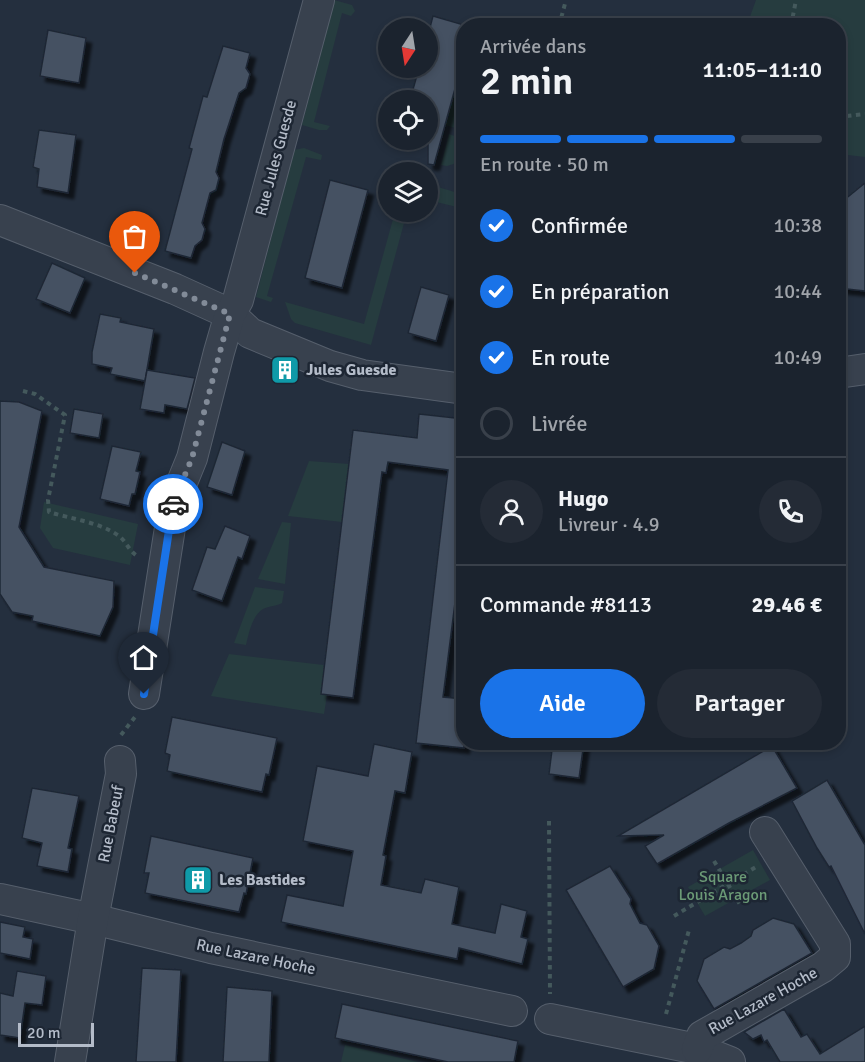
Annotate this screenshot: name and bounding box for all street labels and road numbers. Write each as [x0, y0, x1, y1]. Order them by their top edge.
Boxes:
street label: Rue Jules Guesde [251, 98, 301, 218]
street label: Rue Babeuf [94, 783, 128, 864]
street label: Rue Lazare Hoche [194, 935, 318, 979]
street label: Rue Lazare Hoche [705, 963, 821, 1039]

